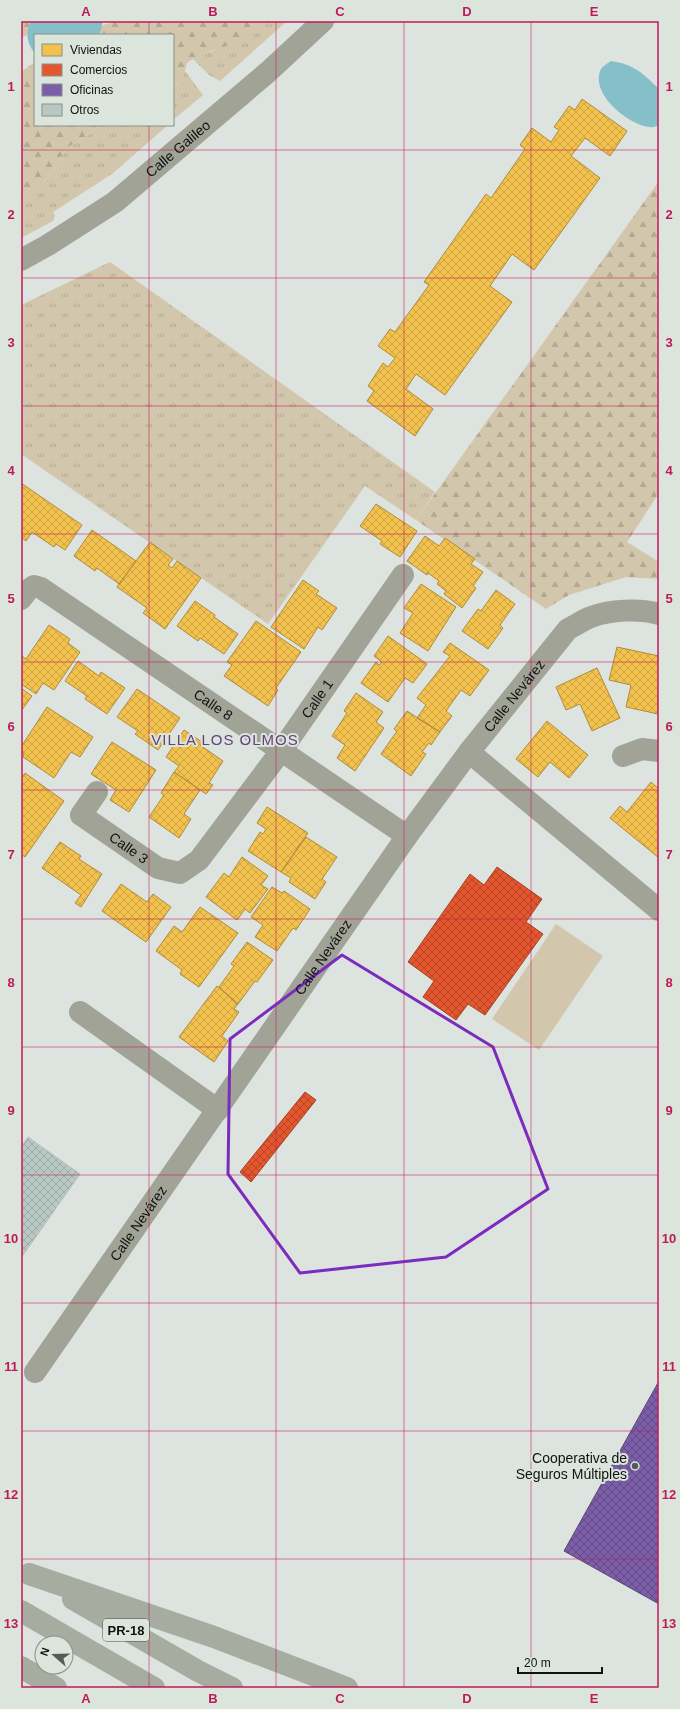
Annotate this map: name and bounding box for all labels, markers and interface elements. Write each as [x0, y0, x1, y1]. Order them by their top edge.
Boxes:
text: A [81, 4, 91, 19]
text: B [208, 4, 218, 19]
text: C [335, 4, 345, 19]
text: D [462, 4, 472, 19]
text: E [590, 4, 599, 19]
legend [34, 34, 174, 126]
text: Viviendas [70, 43, 122, 57]
text: Comercios [70, 63, 127, 77]
text: 1 [7, 79, 15, 94]
text: 1 [665, 79, 673, 94]
text: Oficinas [70, 83, 113, 97]
text: Otros [70, 103, 99, 117]
street label: Calle Galileo [142, 117, 214, 180]
text: 2 [7, 207, 15, 222]
text: 2 [665, 207, 673, 222]
text: 3 [7, 335, 15, 350]
text: 3 [665, 335, 673, 350]
text: 4 [7, 463, 15, 478]
text: 4 [665, 463, 673, 478]
text: 5 [7, 591, 15, 606]
text: 5 [665, 591, 673, 606]
street label: Calle Nevárez [480, 656, 548, 735]
street label: Calle 1 [298, 676, 336, 721]
street label: Calle 8 [191, 686, 236, 724]
text: 6 [7, 719, 15, 734]
text: 6 [665, 719, 673, 734]
district label: VILLA LOS OLMOS [151, 731, 299, 748]
street label: Calle 3 [106, 829, 151, 867]
text: 7 [7, 847, 15, 862]
text: 7 [665, 847, 673, 862]
street label: Calle Nevárez [291, 916, 355, 998]
text: 8 [7, 975, 15, 990]
text: 8 [665, 975, 673, 990]
text: 9 [7, 1103, 15, 1118]
text: 9 [665, 1103, 673, 1118]
street label: Calle Nevárez [107, 1183, 170, 1264]
text: 10 [4, 1231, 18, 1246]
text: 10 [662, 1231, 676, 1246]
text: 11 [4, 1359, 18, 1374]
text: 11 [662, 1359, 676, 1374]
place label: Cooperativa de Seguros Múltiples [516, 1450, 627, 1482]
marker: Cooperativa de Seguros Múltiples [630, 1461, 640, 1471]
text: 12 [4, 1487, 18, 1502]
text: 12 [662, 1487, 676, 1502]
text: 13 [4, 1616, 18, 1631]
text: 13 [662, 1616, 676, 1631]
road number: PR-18 [103, 1619, 149, 1641]
north arrow [34, 1635, 74, 1675]
text: N [38, 1646, 52, 1657]
scale bar [518, 1649, 602, 1675]
text: 20 m [524, 1656, 551, 1670]
text: A [81, 1691, 91, 1706]
text: B [208, 1691, 218, 1706]
text: C [335, 1691, 345, 1706]
text: D [462, 1691, 472, 1706]
text: E [590, 1691, 599, 1706]

